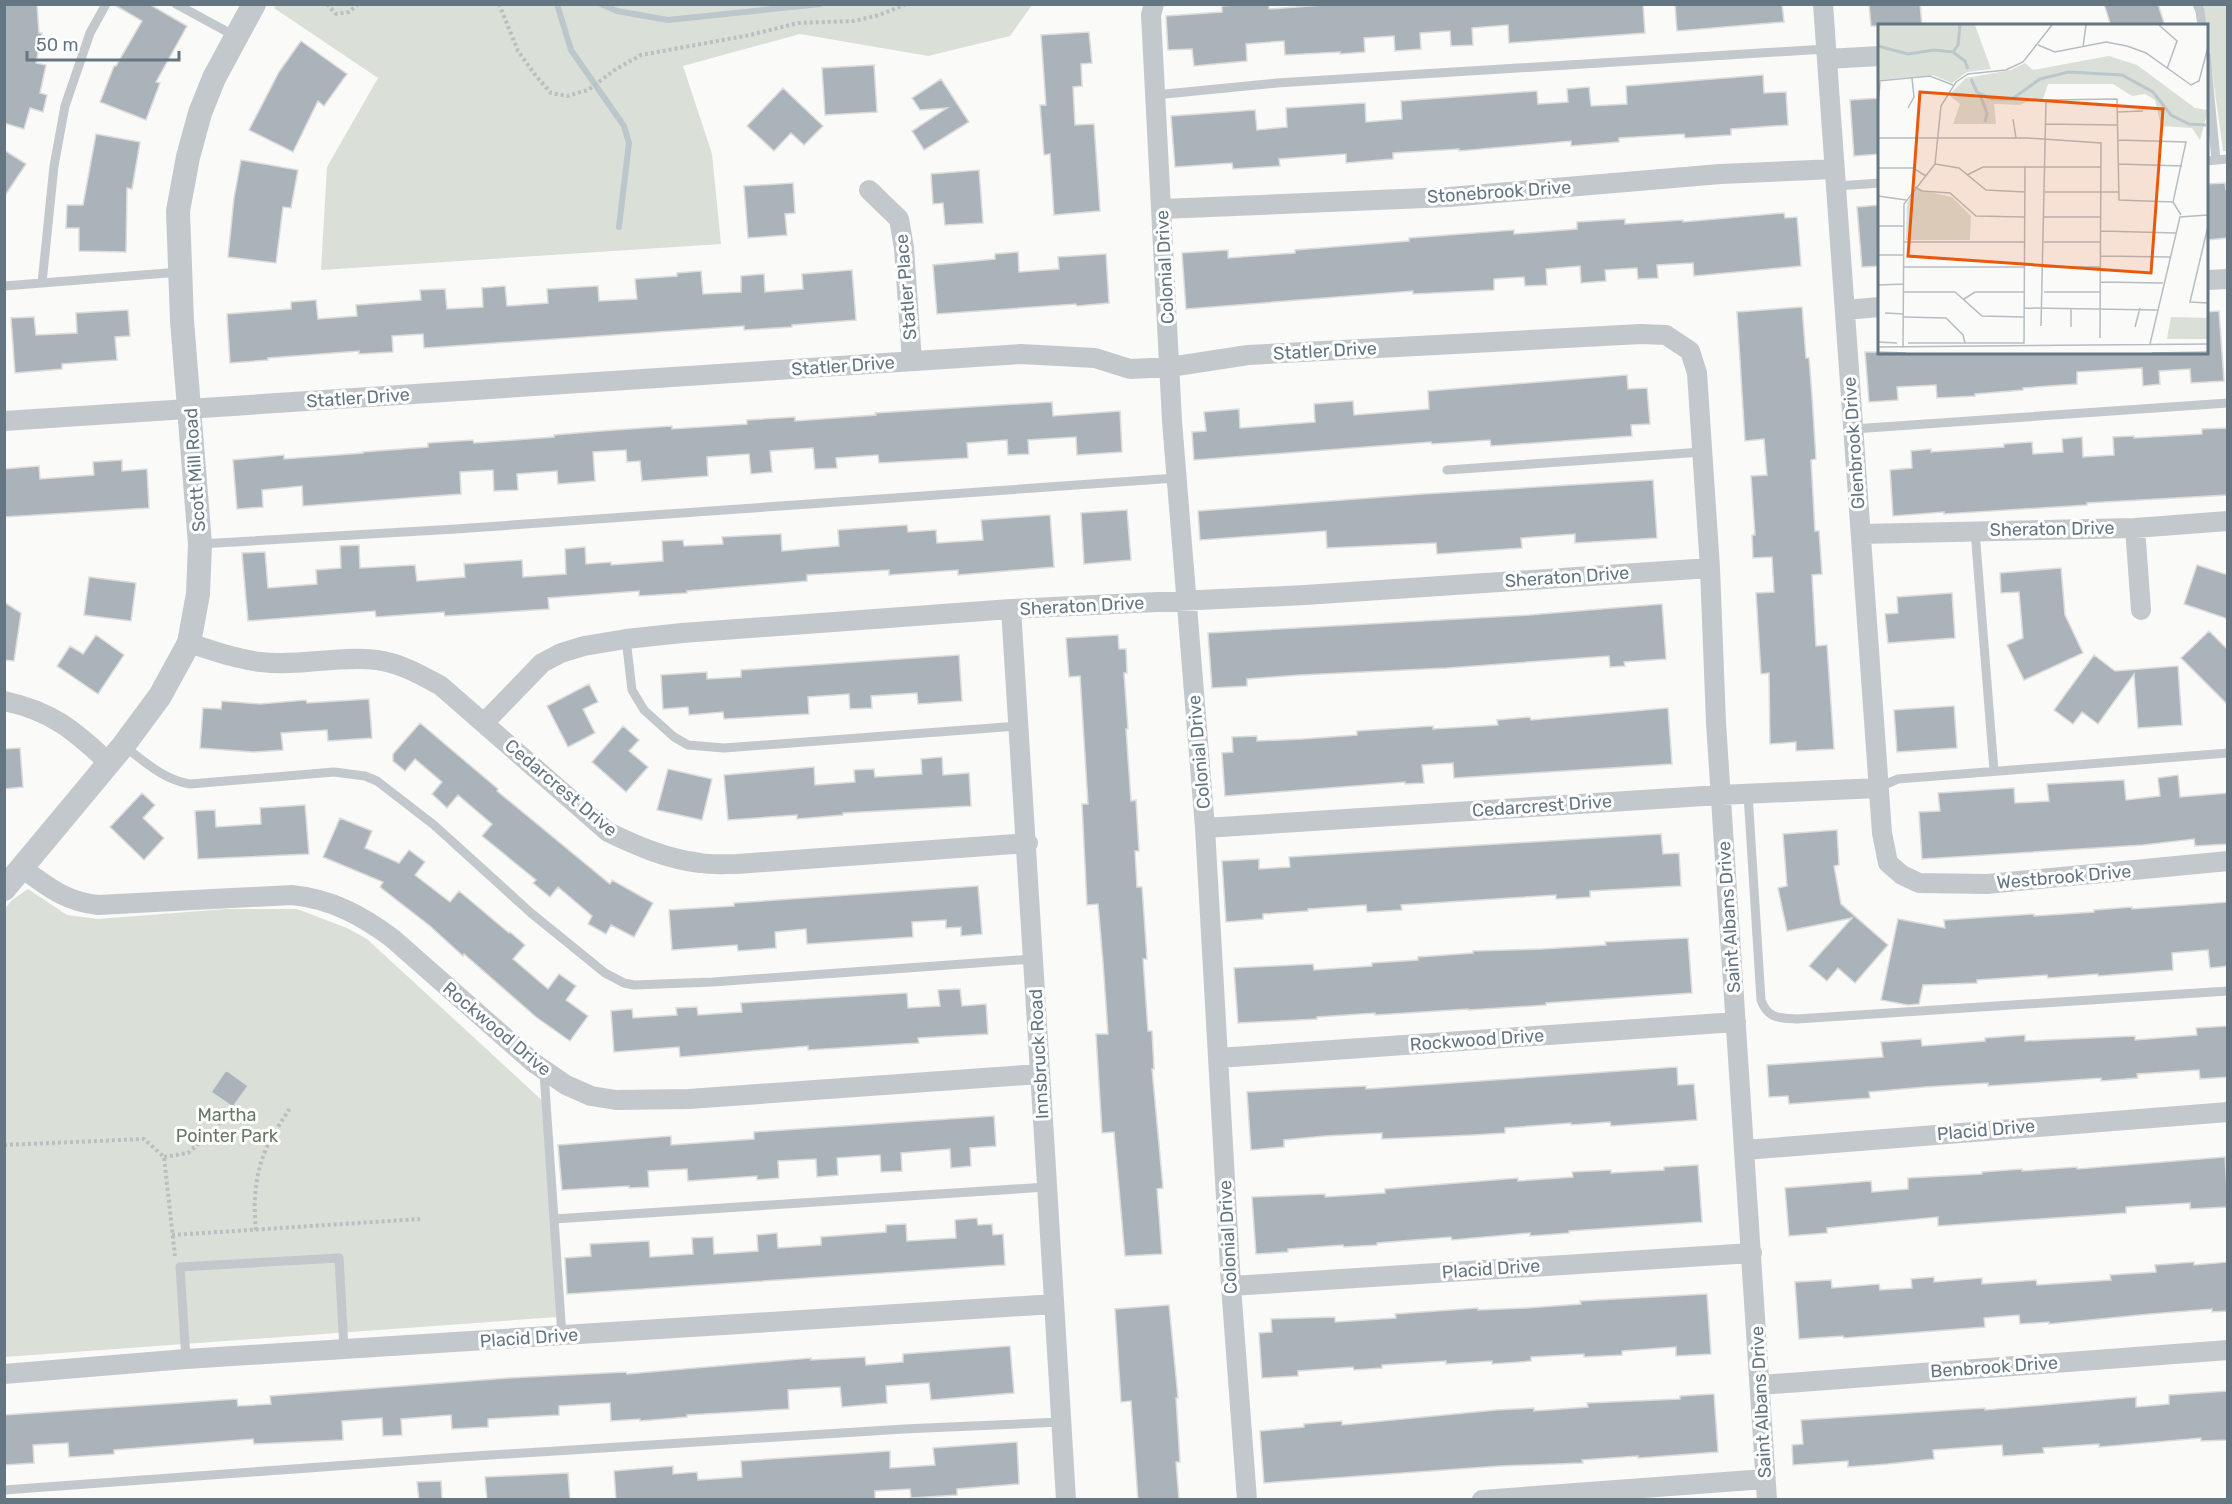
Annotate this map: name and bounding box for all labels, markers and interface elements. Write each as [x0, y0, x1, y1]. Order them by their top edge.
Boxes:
scale bar [27, 24, 178, 62]
inset map [1878, 24, 2208, 354]
text: 50 m [36, 34, 79, 56]
street label: Stonebrook Drive [1426, 176, 1572, 208]
street label: Colonial Drive [1151, 209, 1179, 325]
street label: Statler Place [890, 233, 922, 341]
street label: Statler Drive [1273, 337, 1377, 365]
street label: Statler Drive [790, 351, 896, 381]
street label: Glenbrook Drive [1838, 376, 1870, 510]
street label: Statler Drive [305, 383, 411, 413]
street label: Scott Mill Road [180, 407, 210, 533]
street label: Sheraton Drive [1989, 517, 2115, 541]
street label: Sheraton Drive [1504, 562, 1630, 592]
street label: Sheraton Drive [1019, 592, 1145, 620]
street label: Colonial Drive [1183, 694, 1215, 810]
street label: Cedarcrest Drive [500, 735, 622, 841]
street label: Cedarcrest Drive [1471, 790, 1613, 822]
street label: Saint Albans Drive [1713, 840, 1745, 994]
street label: Westbrook Drive [1996, 860, 2132, 894]
street label: Rockwood Drive [438, 977, 556, 1081]
street label: Innsbruck Road [1025, 988, 1053, 1120]
street label: Rockwood Drive [1409, 1024, 1545, 1056]
park label: Martha Pointer Park [176, 1104, 279, 1147]
street label: Placid Drive [1936, 1115, 2036, 1145]
street label: Colonial Drive [1214, 1179, 1242, 1295]
street label: Placid Drive [1441, 1255, 1541, 1283]
street label: Placid Drive [479, 1324, 579, 1352]
street label: Saint Albans Drive [1746, 1325, 1776, 1479]
street label: Benbrook Drive [1929, 1352, 2059, 1382]

